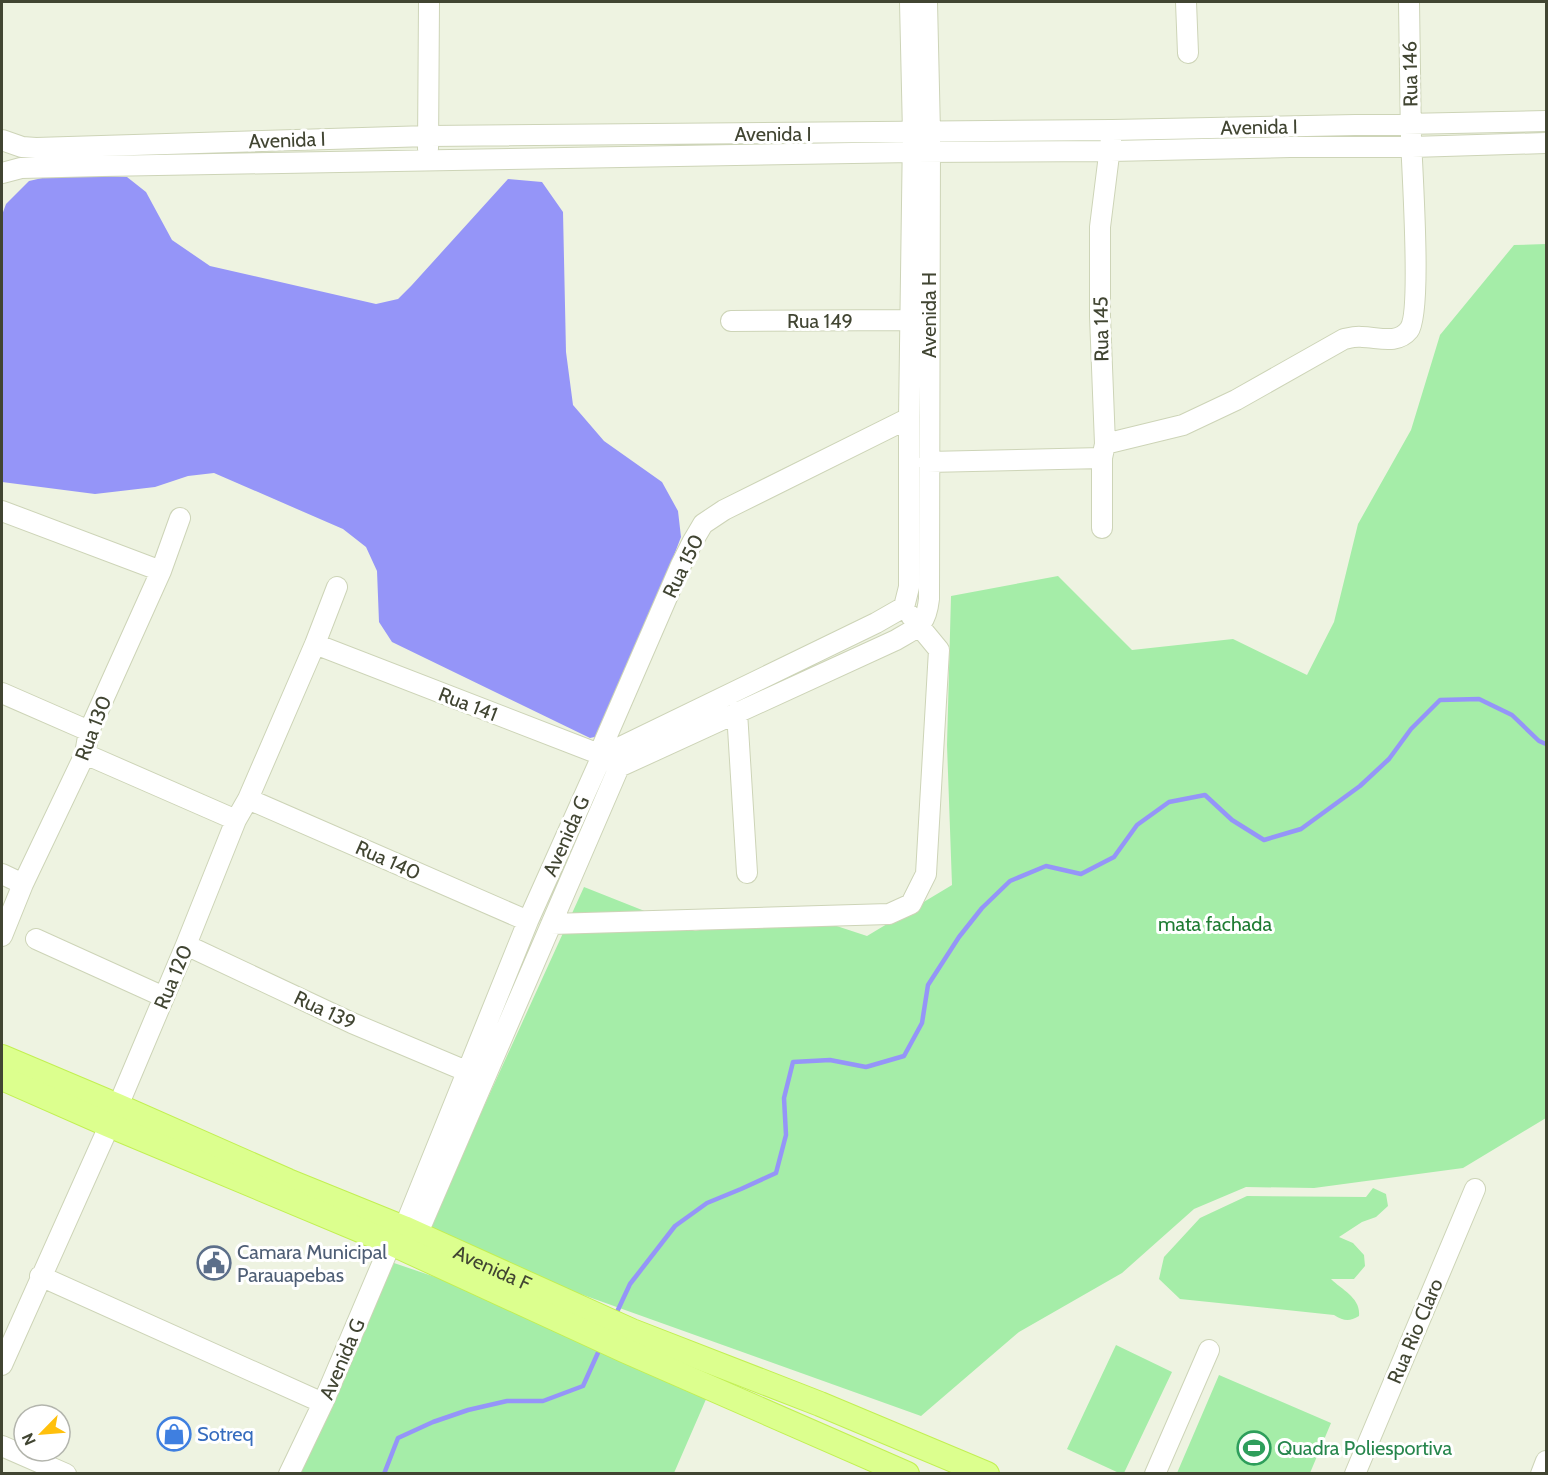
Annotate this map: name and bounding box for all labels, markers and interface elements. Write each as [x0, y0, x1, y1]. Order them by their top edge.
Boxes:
street label: Rua 146 [1397, 41, 1423, 107]
street label: Avenida I [1220, 114, 1298, 140]
street label: Avenida I [734, 122, 812, 146]
street label: Avenida I [248, 127, 326, 153]
street label: Avenida H [917, 272, 941, 358]
street label: Rua 145 [1088, 296, 1114, 362]
street label: Rua 149 [787, 309, 853, 333]
street label: Rua 150 [657, 530, 709, 602]
street label: Rua 141 [435, 682, 501, 726]
street label: Rua 130 [70, 692, 116, 764]
street label: Avenida G [538, 792, 594, 880]
street label: Rua 140 [352, 835, 424, 885]
park label: mata fachada [1158, 912, 1272, 936]
street label: Rua 120 [149, 941, 197, 1013]
street label: Rua 139 [290, 985, 360, 1035]
place label: Camara Municipal Parauapebas [237, 1240, 387, 1287]
street label: Avenida F [450, 1240, 536, 1296]
public building icon: Camara Municipal Parauapebas [196, 1245, 232, 1281]
street label: Rua Rio Claro [1382, 1275, 1448, 1387]
street label: Avenida G [314, 1315, 370, 1403]
north arrow [12, 1403, 72, 1463]
shop icon: Sotreq [156, 1416, 192, 1452]
place label: Sotreq [197, 1422, 254, 1446]
text: N [18, 1430, 40, 1448]
sports icon: Quadra Poliesportiva [1236, 1430, 1272, 1466]
place label: Quadra Poliesportiva [1277, 1436, 1453, 1460]

